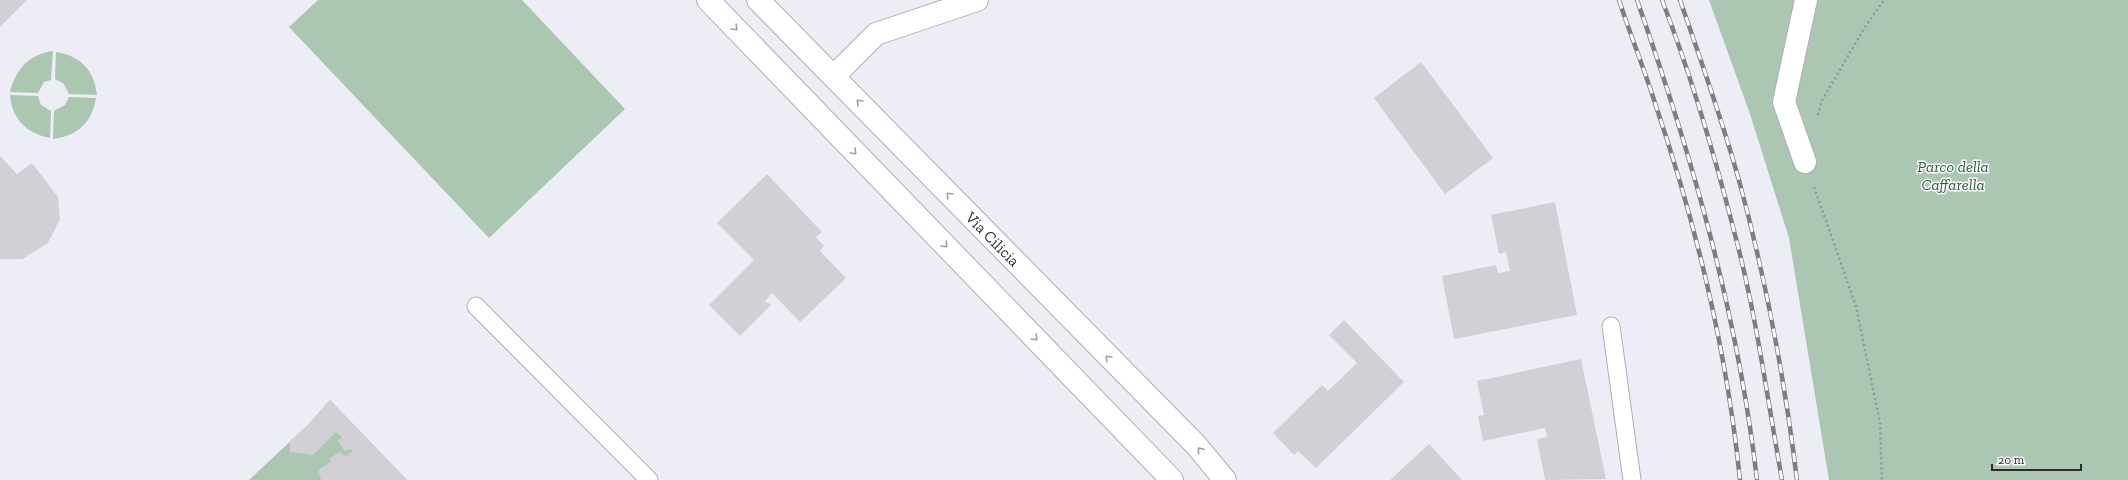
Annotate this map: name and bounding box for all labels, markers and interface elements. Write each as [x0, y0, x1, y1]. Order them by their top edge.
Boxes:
one-way arrow [730, 23, 738, 31]
one-way arrow [856, 99, 863, 107]
one-way arrow [850, 147, 857, 155]
park label: Parco della Caffarella [1917, 157, 1989, 194]
one-way arrow [946, 192, 954, 200]
street label: Via Cilicia [961, 207, 1024, 271]
one-way arrow [940, 240, 948, 248]
one-way arrow [1030, 333, 1038, 341]
one-way arrow [1105, 355, 1113, 363]
scale bar [1992, 446, 2081, 472]
one-way arrow [1198, 448, 1205, 455]
text: 20 m [1998, 453, 2025, 467]

